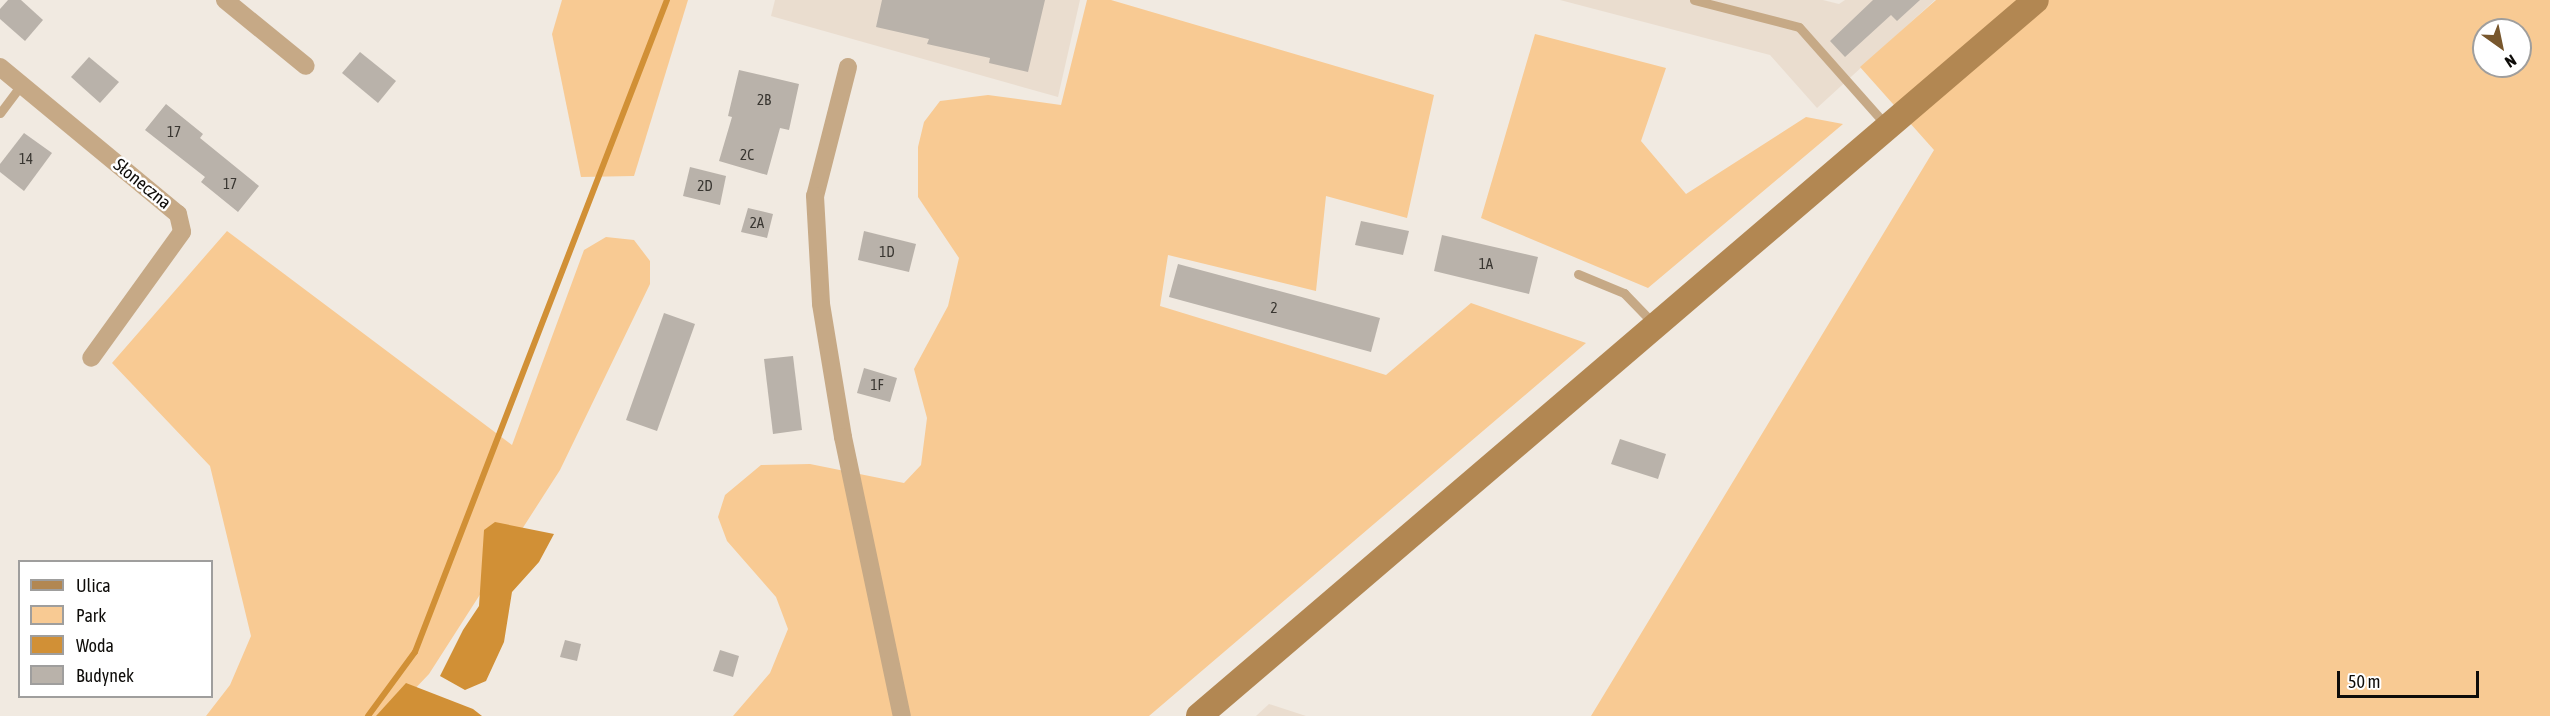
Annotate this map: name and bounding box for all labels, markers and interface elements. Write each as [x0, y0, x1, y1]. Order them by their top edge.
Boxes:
north arrow [2472, 18, 2532, 78]
text: N [2502, 51, 2520, 72]
house number: 2B [757, 91, 771, 109]
house number: 17 [167, 123, 181, 141]
house number: 2C [740, 146, 754, 164]
house number: 14 [19, 150, 33, 168]
street label: Słoneczna [109, 154, 175, 214]
house number: 17 [223, 175, 237, 193]
house number: 2D [697, 177, 713, 195]
house number: 2A [750, 214, 764, 232]
house number: 1D [879, 243, 895, 261]
house number: 1A [1479, 255, 1493, 273]
house number: 2 [1270, 299, 1278, 317]
house number: 1F [870, 376, 884, 394]
legend [18, 560, 213, 698]
text: Ulica [76, 575, 111, 596]
text: Park [76, 605, 106, 626]
text: Woda [76, 635, 114, 656]
scale bar [2340, 659, 2482, 697]
text: Budynek [76, 665, 134, 686]
text: 50 m [2348, 671, 2380, 692]

